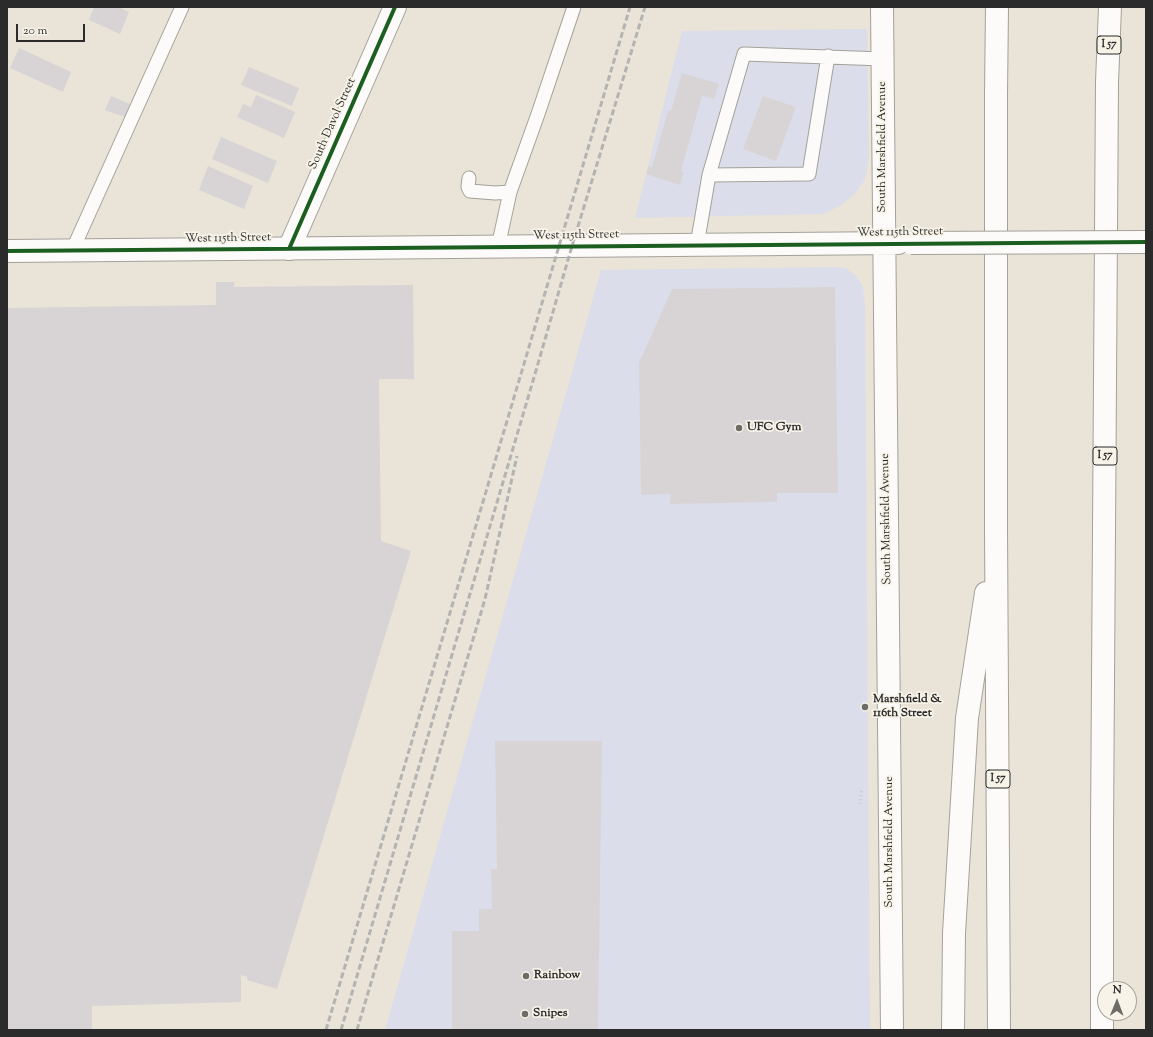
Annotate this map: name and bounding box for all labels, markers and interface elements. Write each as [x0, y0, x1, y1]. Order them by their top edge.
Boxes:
scale bar [18, 16, 87, 42]
text: 20 m [23, 22, 47, 40]
road number: I 57 [1097, 36, 1121, 54]
street label: South Davol Street [306, 76, 360, 172]
street label: South Marshfield Avenue [876, 81, 890, 213]
street label: West 115th Street [857, 225, 943, 241]
street label: West 115th Street [533, 228, 619, 244]
street label: West 115th Street [185, 231, 271, 247]
place label: UFC Gym [747, 421, 801, 435]
marker: UFC Gym [734, 423, 744, 433]
road number: I 57 [1093, 447, 1117, 465]
street label: South Marshfield Avenue [879, 453, 895, 585]
place label: Marshfield & 116th Street [873, 693, 942, 721]
marker: Marshfield & 116th Street [860, 702, 870, 712]
road number: I 57 [986, 770, 1010, 788]
street label: South Marshfield Avenue [883, 776, 897, 908]
place label: Rainbow [534, 969, 580, 983]
marker: Rainbow [521, 971, 531, 981]
north arrow [1097, 981, 1137, 1021]
text: N [1113, 982, 1122, 998]
place label: Snipes [533, 1007, 568, 1021]
marker: Snipes [520, 1009, 530, 1019]

